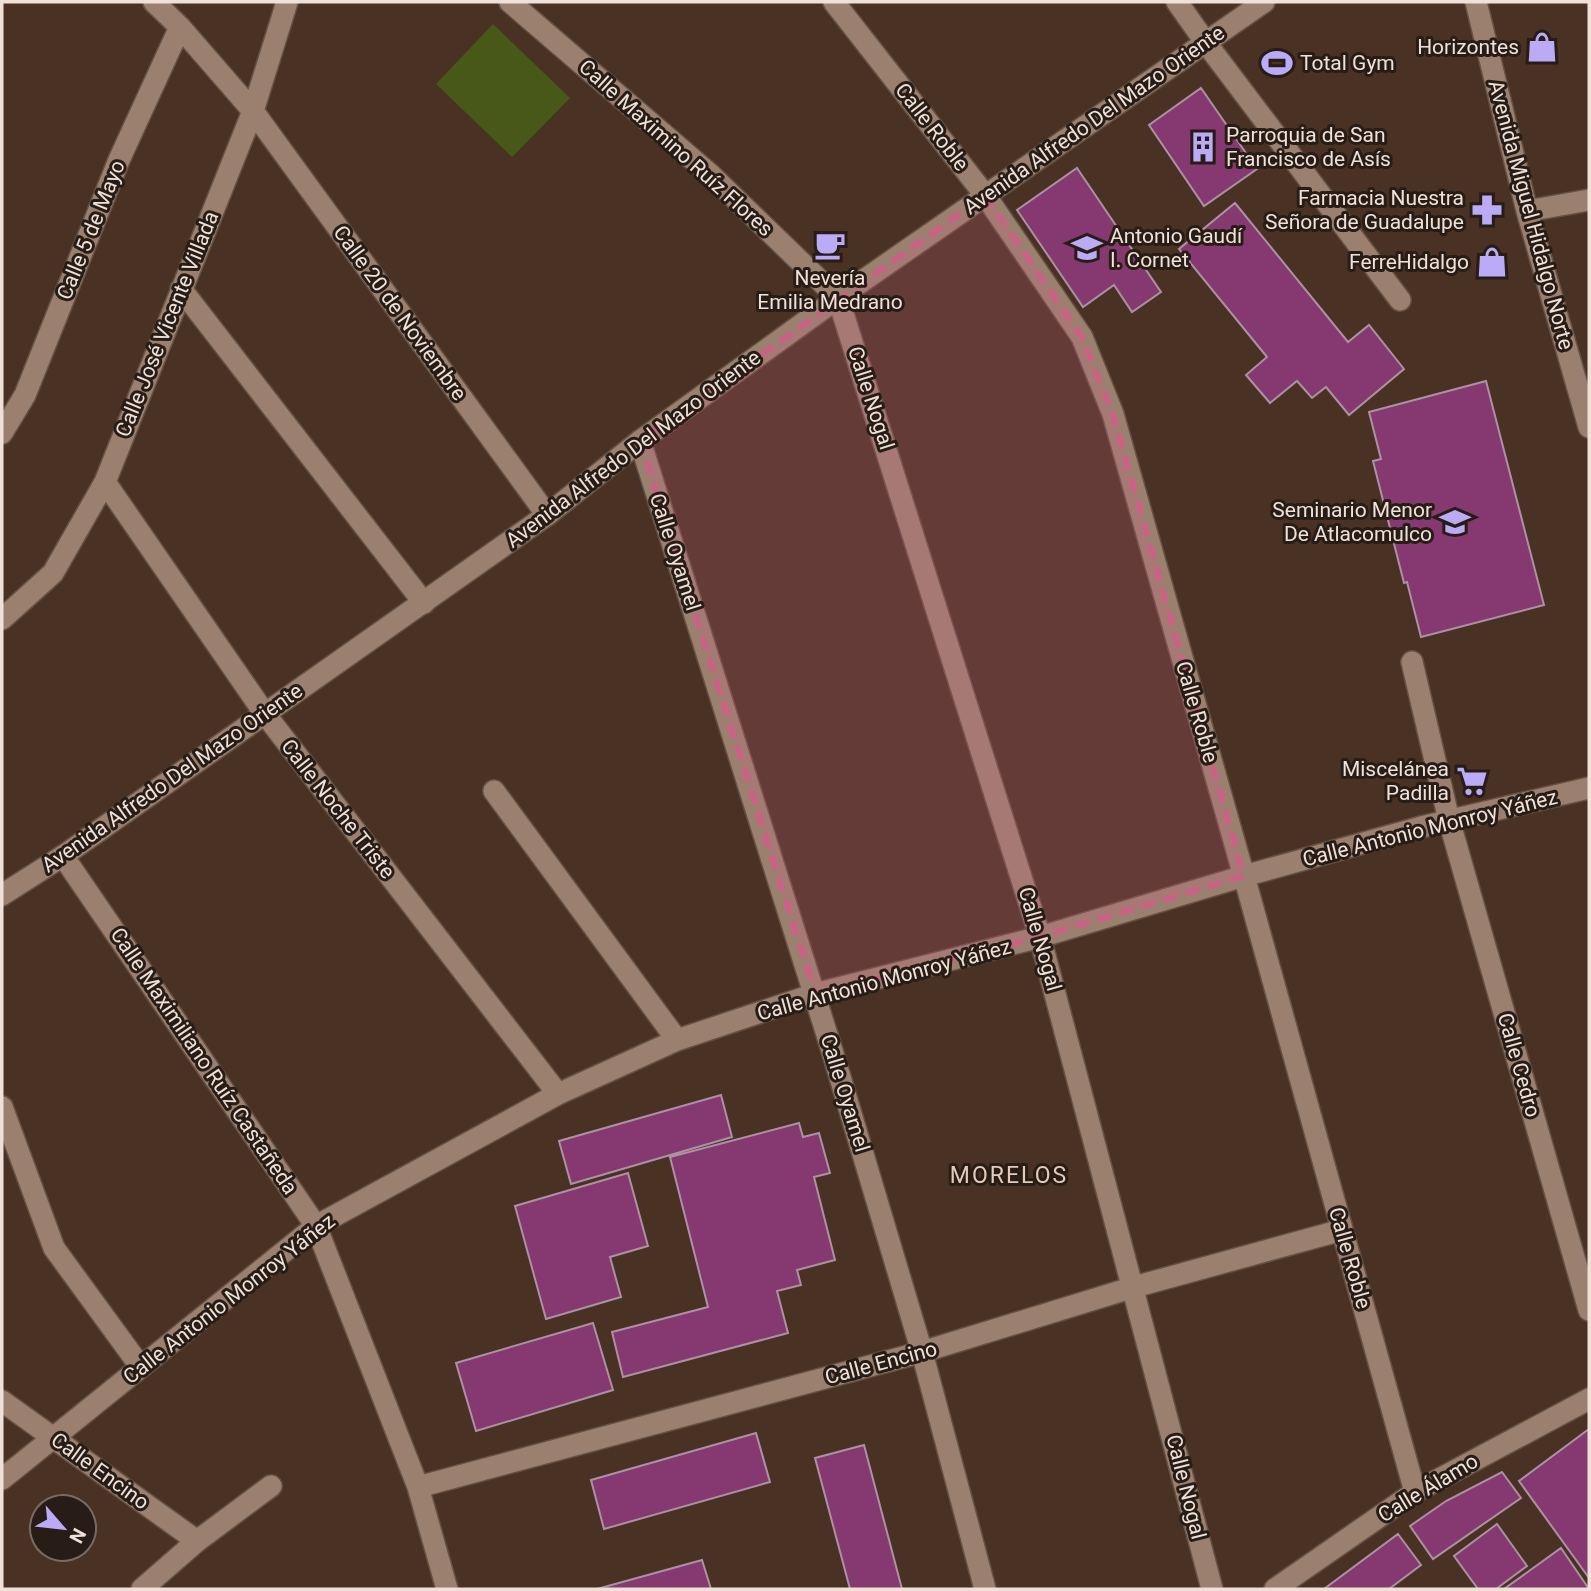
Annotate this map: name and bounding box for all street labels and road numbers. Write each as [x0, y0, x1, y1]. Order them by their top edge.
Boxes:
street label: Avenida Alfredo Del Mazo Oriente [959, 21, 1229, 219]
street label: Calle Maximino Ruíz Flores [574, 55, 778, 241]
street label: Calle Roble [890, 78, 974, 176]
street label: Avenida Miguel Hidalgo Norte [1483, 78, 1579, 352]
street label: Calle 5 de Mayo [52, 157, 130, 303]
street label: Calle José Vicente Villada [111, 208, 223, 440]
street label: Calle 20 de Noviembre [329, 221, 471, 405]
street label: Calle Nogal [843, 343, 899, 453]
street label: Avenida Alfredo Del Mazo Oriente [501, 345, 765, 553]
street label: Calle Oyamel [645, 490, 705, 614]
street label: Calle Roble [1171, 658, 1223, 766]
street label: Avenida Alfredo Del Mazo Oriente [37, 679, 307, 877]
street label: Calle Noche Triste [276, 735, 400, 883]
street label: Calle Antonio Monroy Yáñez [1300, 785, 1560, 871]
street label: Calle Nogal [1014, 884, 1066, 994]
street label: Calle Maximiliano Ruíz Castañeda [106, 923, 302, 1199]
street label: Calle Antonio Monroy Yáñez [755, 935, 1013, 1025]
street label: Calle Cedro [1493, 1010, 1545, 1120]
street label: Calle Oyamel [816, 1031, 874, 1155]
street label: Calle Roble [1324, 1204, 1376, 1312]
street label: Calle Antonio Monroy Yáñez [118, 1209, 340, 1389]
street label: Calle Encino [822, 1337, 940, 1389]
street label: Calle Encino [46, 1428, 154, 1514]
street label: Calle Nogal [1161, 1432, 1211, 1542]
street label: Calle Álamo [1374, 1449, 1482, 1527]

